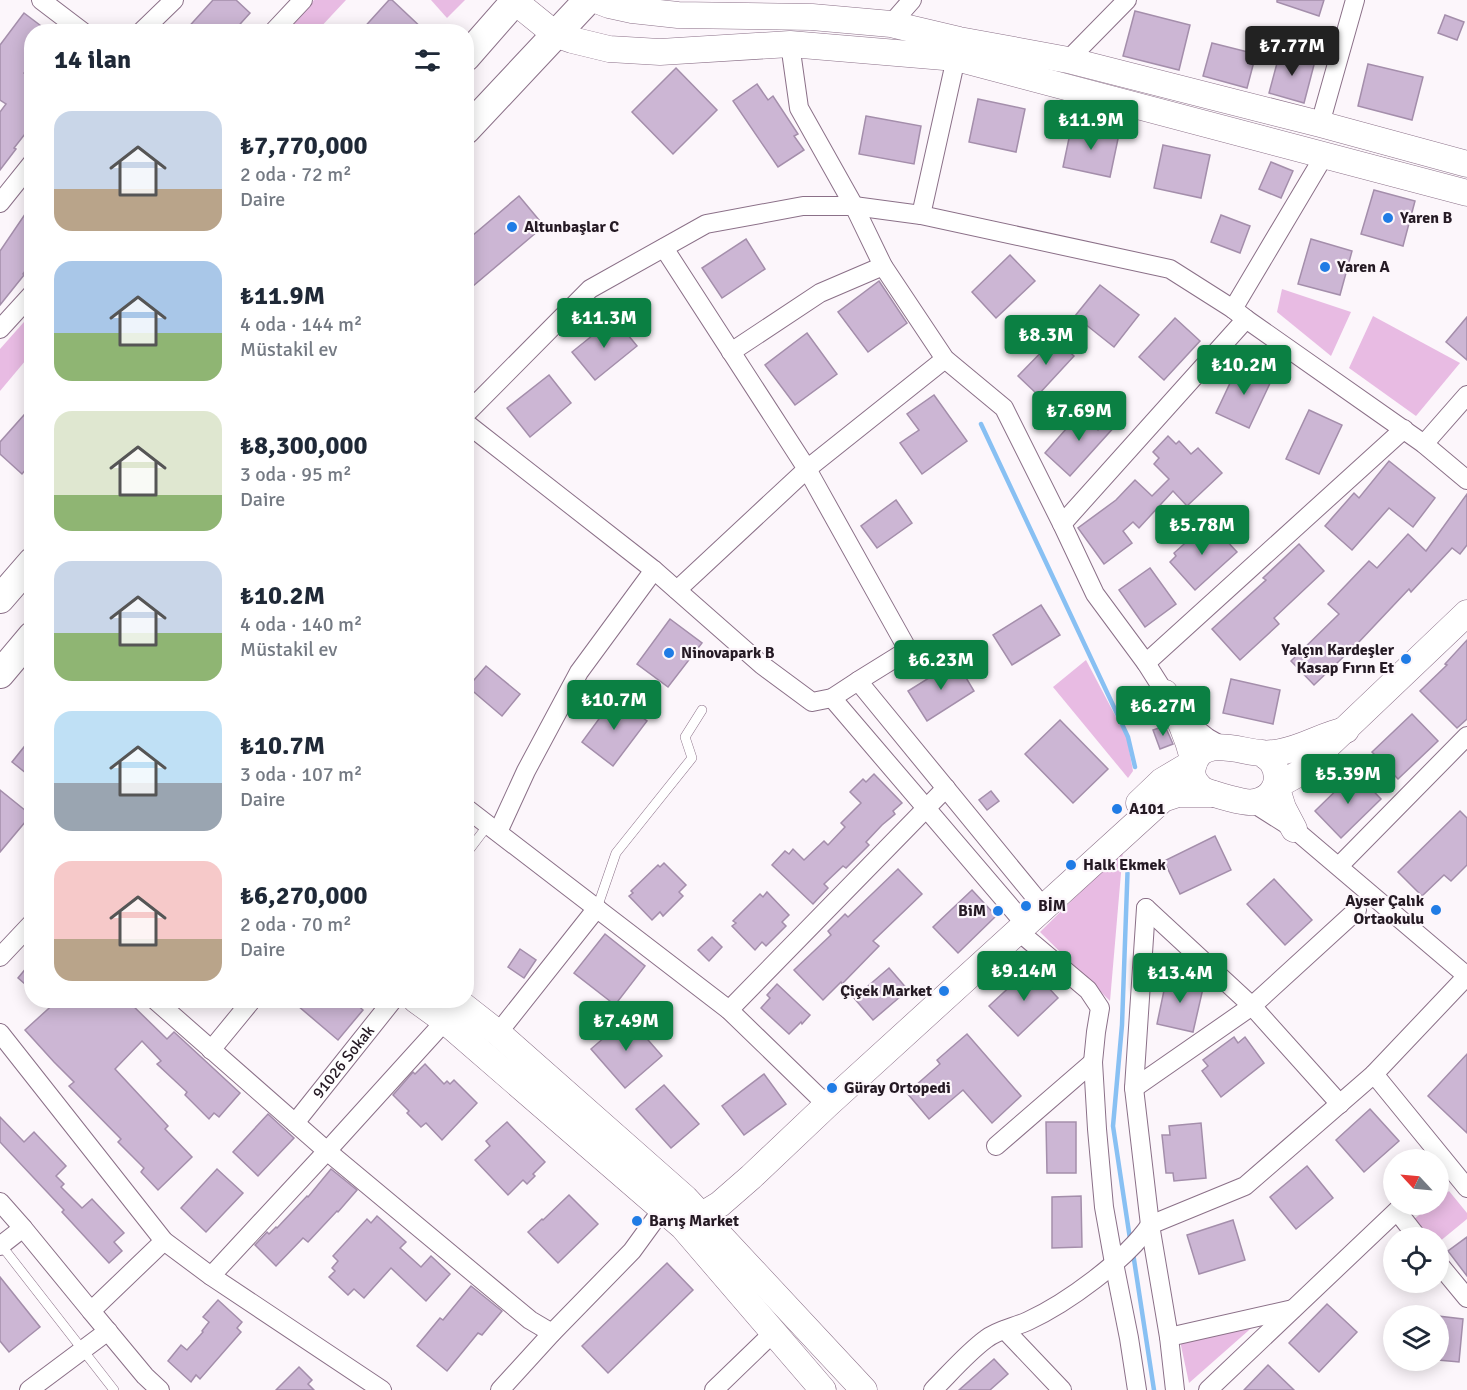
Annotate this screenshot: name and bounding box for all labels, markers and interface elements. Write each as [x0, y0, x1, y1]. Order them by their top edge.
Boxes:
pin: ₺7.77M [1243, 26, 1341, 77]
text: ₺7.77M [1259, 33, 1325, 58]
text: 14 ilan [54, 44, 131, 76]
icon: filters [411, 44, 444, 77]
pin: ₺11.9M [1042, 100, 1140, 151]
text: ₺11.9M [1058, 107, 1124, 132]
text: ₺7,770,000 [240, 130, 368, 162]
icon: home [102, 135, 174, 207]
text: 2 oda · 72 m² [240, 162, 352, 187]
text: Daire [240, 187, 285, 212]
place label: Yaren B [1399, 208, 1452, 228]
marker: Yaren B [1381, 211, 1395, 225]
place label: Altunbaşlar C [524, 217, 619, 237]
marker: Altunbaşlar C [505, 220, 519, 234]
place label: Yaren A [1336, 257, 1390, 277]
marker: Yaren A [1318, 260, 1332, 274]
text: ₺11.9M [240, 280, 325, 312]
icon: home [102, 285, 174, 357]
pin: ₺11.3M [555, 298, 653, 349]
text: ₺11.3M [571, 305, 637, 330]
text: 4 oda · 144 m² [240, 312, 362, 337]
pin: ₺8.3M [1004, 315, 1088, 366]
text: ₺8.3M [1019, 322, 1073, 347]
text: Müstakil ev [240, 337, 337, 362]
pin: ₺10.2M [1195, 345, 1293, 396]
text: ₺10.2M [1211, 352, 1277, 377]
pin: ₺7.69M [1030, 391, 1128, 442]
text: ₺7.69M [1046, 398, 1112, 423]
text: ₺8,300,000 [240, 430, 368, 462]
icon: home [102, 435, 174, 507]
text: 3 oda · 95 m² [240, 462, 352, 487]
text: Daire [240, 487, 285, 512]
pin: ₺5.78M [1153, 505, 1251, 556]
text: ₺5.78M [1169, 512, 1235, 537]
text: ₺10.2M [240, 580, 325, 612]
icon: home [102, 585, 174, 657]
text: 4 oda · 140 m² [240, 612, 362, 637]
text: Müstakil ev [240, 637, 337, 662]
pin: ₺6.23M [892, 640, 990, 691]
place label: Yalçın Kardeşler Kasap Fırın Et [1280, 640, 1395, 678]
place label: Ninovapark B [681, 643, 775, 663]
marker: Ninovapark B [662, 646, 676, 660]
text: ₺6.23M [908, 647, 974, 672]
marker: Yalçın Kardeşler Kasap Fırın Et [1399, 652, 1413, 666]
pin: ₺10.7M [565, 680, 663, 731]
pin: ₺6.27M [1114, 686, 1212, 737]
text: ₺10.7M [581, 687, 647, 712]
text: ₺6.27M [1130, 693, 1196, 718]
text: ₺10.7M [240, 730, 325, 762]
icon: home [102, 735, 174, 807]
pin: ₺5.39M [1299, 754, 1397, 805]
text: ₺5.39M [1315, 761, 1381, 786]
text: 3 oda · 107 m² [240, 762, 362, 787]
text: Daire [240, 787, 285, 812]
place label: A101 [1129, 799, 1165, 819]
marker: A101 [1110, 802, 1124, 816]
place label: Halk Ekmek [1083, 855, 1167, 875]
marker: Halk Ekmek [1064, 858, 1078, 872]
text: ₺6,270,000 [240, 880, 368, 912]
icon: home [102, 885, 174, 957]
place label: Ayser Çalık Ortaokulu [1345, 891, 1425, 929]
place label: BİM [1038, 896, 1066, 916]
marker: BİM [1019, 899, 1033, 913]
place label: BiM [958, 901, 986, 921]
marker: Ayser Çalık Ortaokulu [1429, 903, 1443, 917]
marker: BiM [991, 904, 1005, 918]
text: 2 oda · 70 m² [240, 912, 352, 937]
text: Daire [240, 937, 285, 962]
pin: ₺9.14M [975, 951, 1073, 1002]
pin: ₺13.4M [1131, 953, 1229, 1004]
text: ₺9.14M [991, 958, 1057, 983]
text: ₺13.4M [1147, 960, 1213, 985]
place label: Çiçek Market [840, 981, 932, 1001]
marker: Çiçek Market [937, 984, 951, 998]
pin: ₺7.49M [577, 1001, 675, 1052]
text: ₺7.49M [593, 1008, 659, 1033]
street label: 91026 Sokak [308, 1021, 379, 1103]
place label: Güray Ortopedi [844, 1078, 951, 1098]
marker: Güray Ortopedi [825, 1081, 839, 1095]
north arrow [1383, 1149, 1449, 1215]
map controls [1383, 1149, 1449, 1371]
place label: Barış Market [649, 1211, 739, 1231]
marker: Barış Market [630, 1214, 644, 1228]
button: locate [1383, 1227, 1449, 1293]
button: layers [1383, 1305, 1449, 1371]

